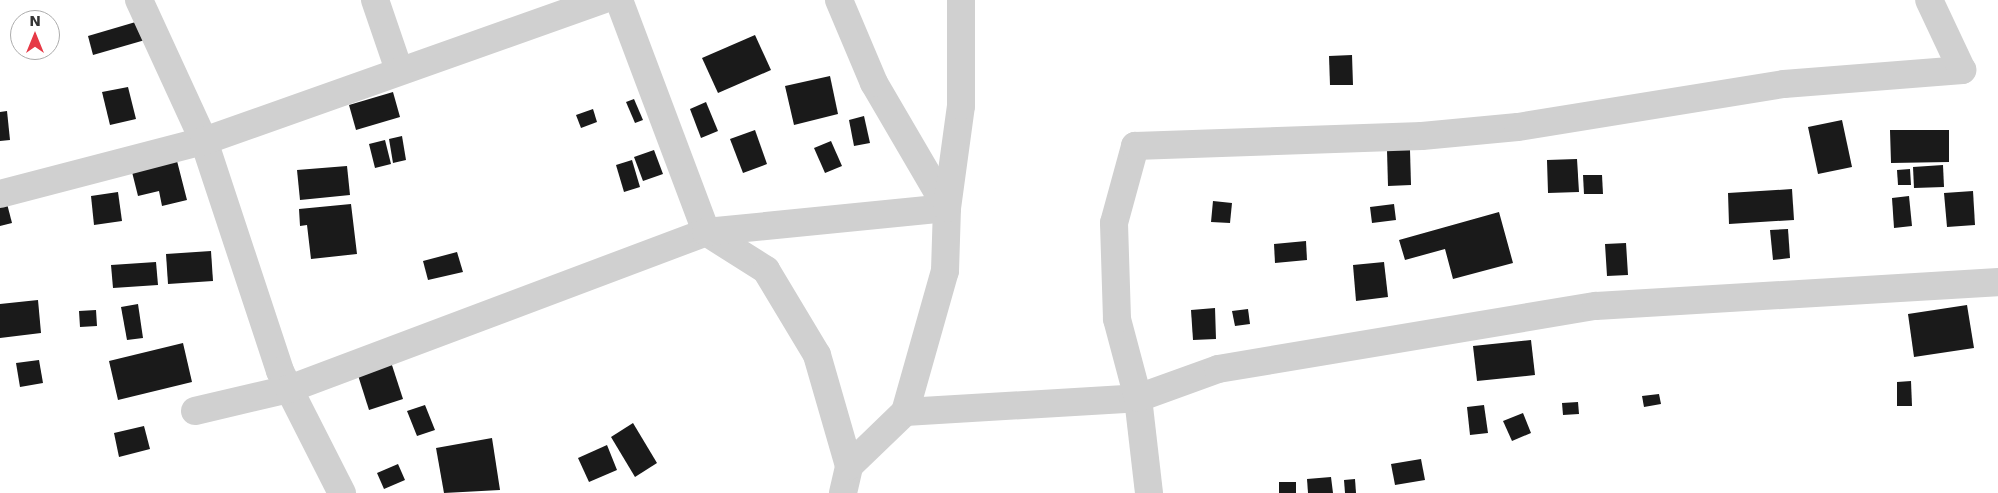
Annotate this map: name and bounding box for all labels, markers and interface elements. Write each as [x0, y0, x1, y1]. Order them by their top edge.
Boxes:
north arrow [10, 10, 60, 60]
text: N [29, 13, 41, 29]

